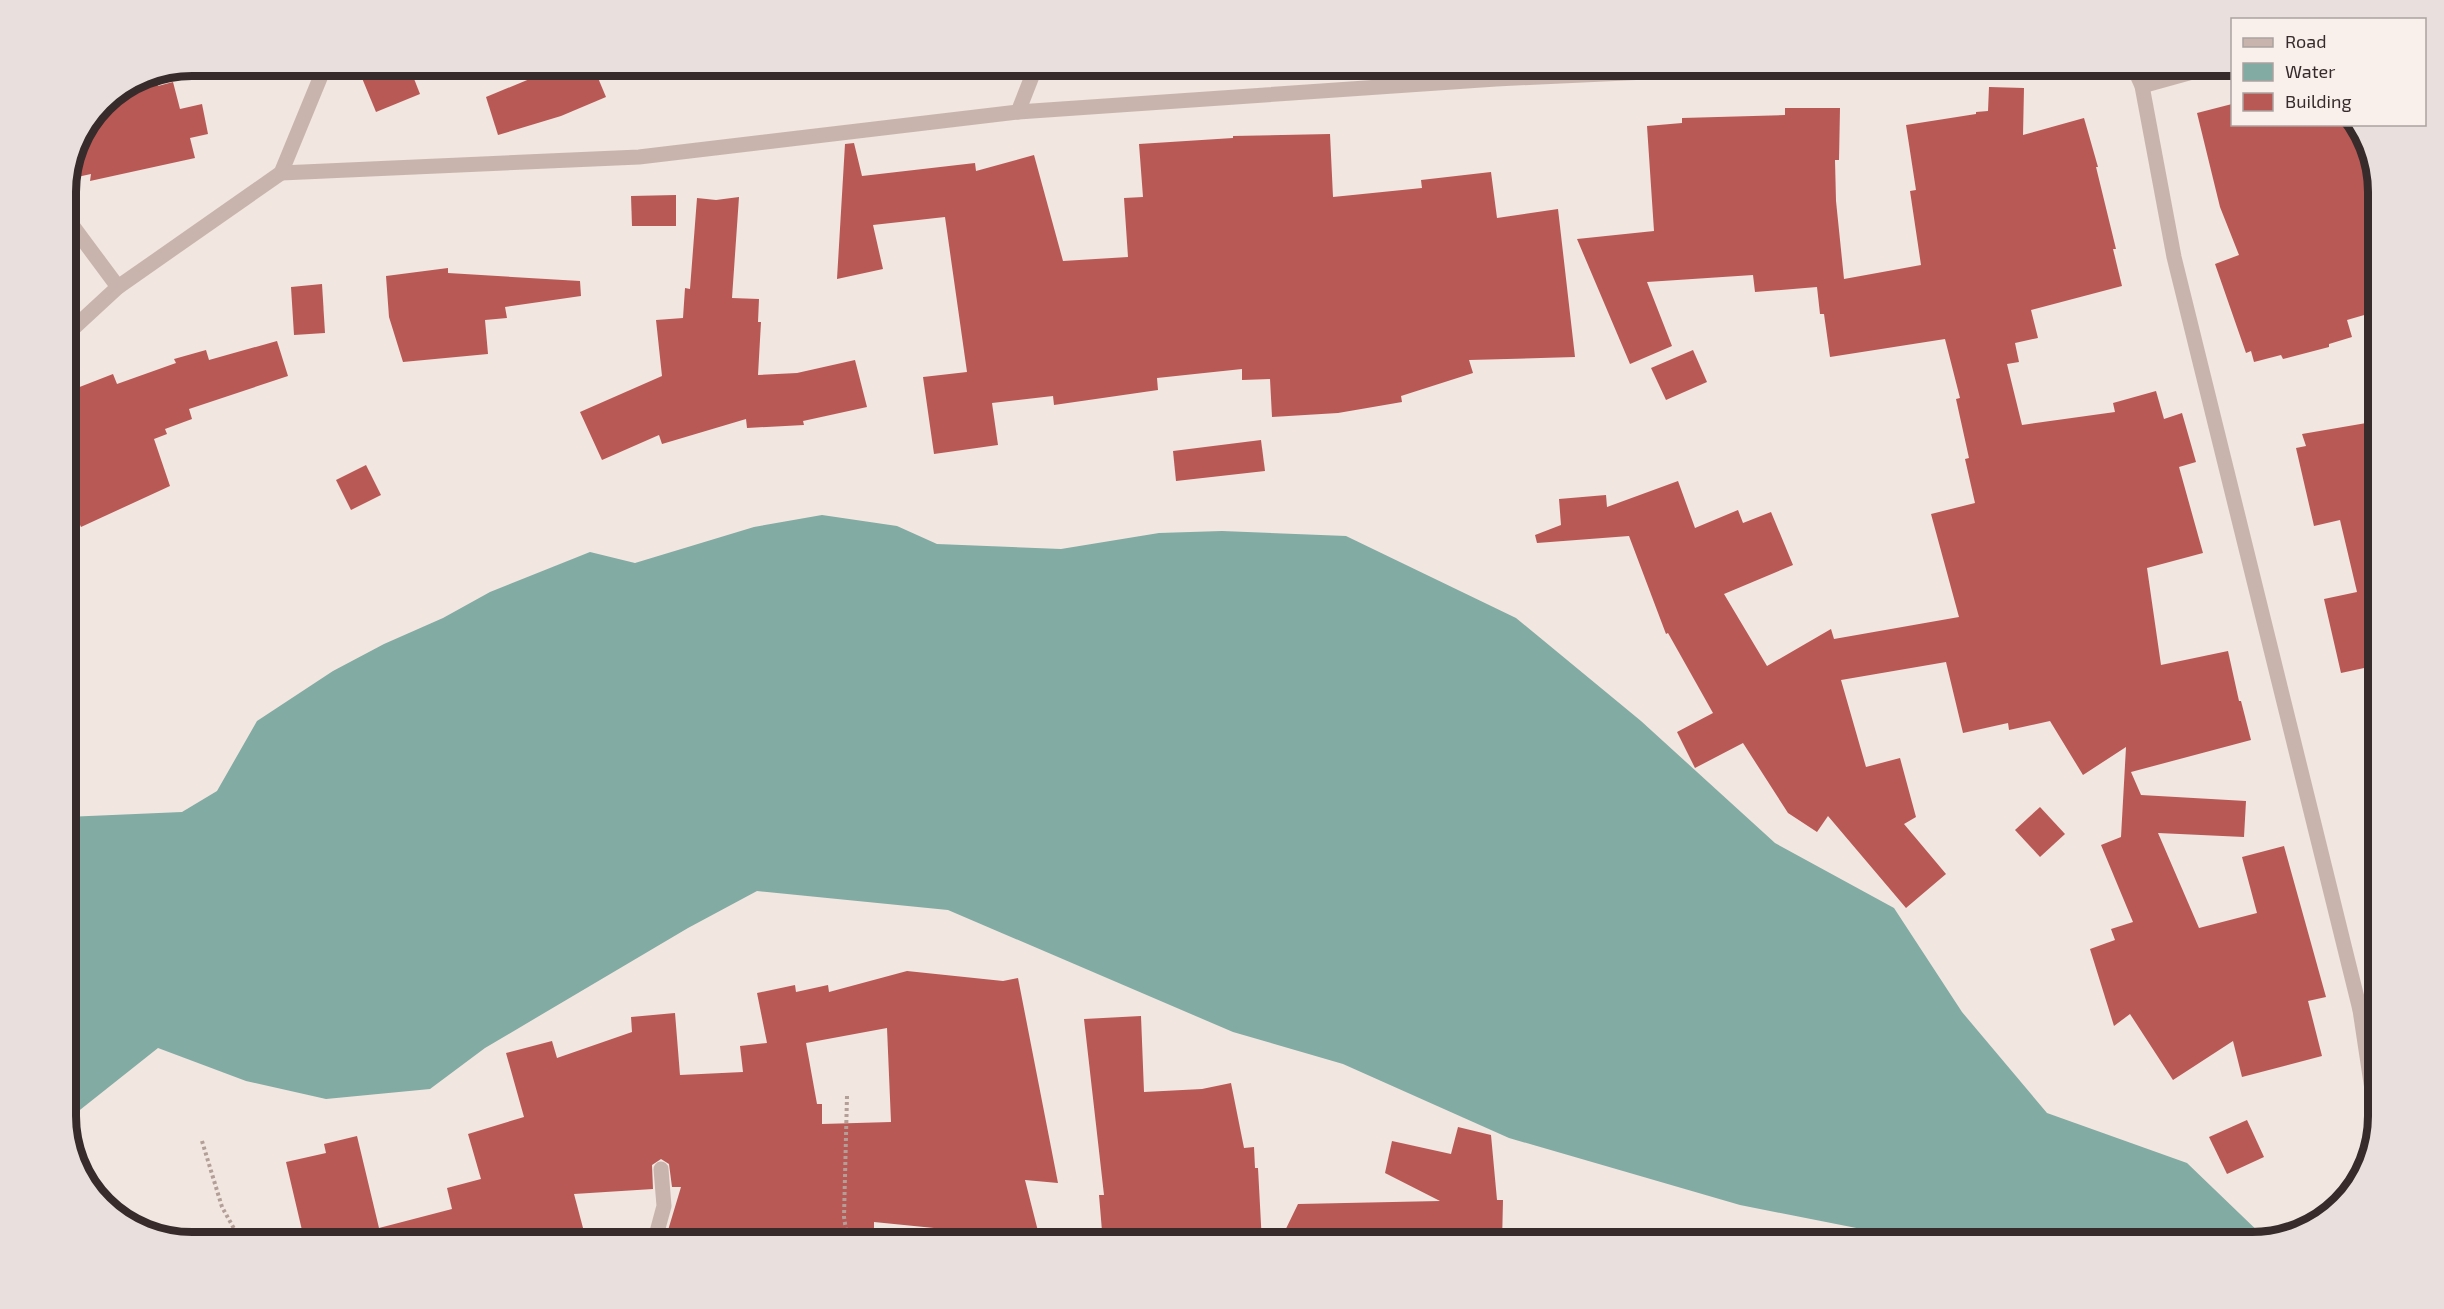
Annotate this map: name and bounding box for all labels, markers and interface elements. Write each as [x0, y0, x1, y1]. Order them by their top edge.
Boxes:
legend [2231, 18, 2426, 126]
text: Road [2285, 30, 2326, 52]
text: Water [2285, 60, 2335, 82]
text: Building [2285, 90, 2352, 112]

